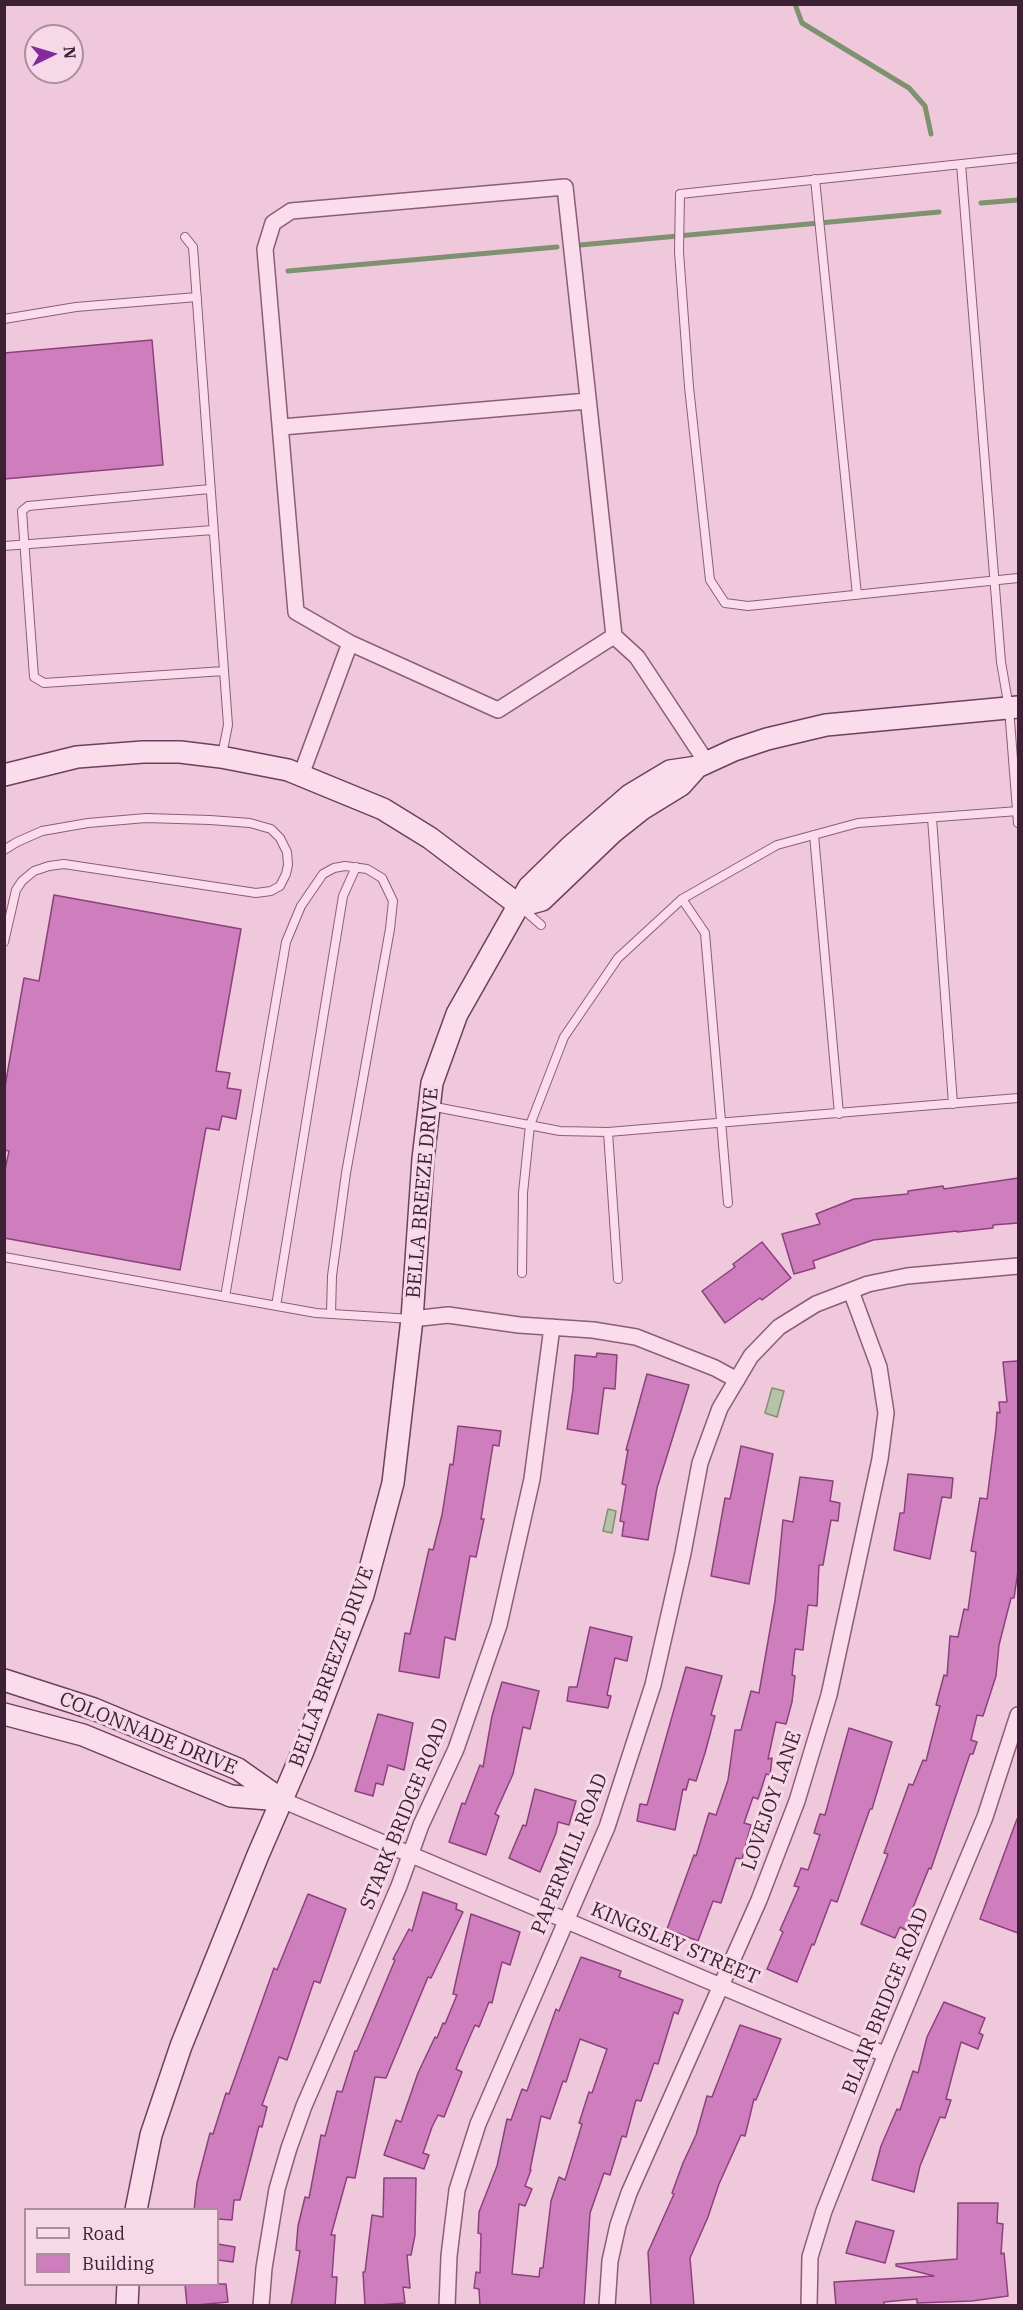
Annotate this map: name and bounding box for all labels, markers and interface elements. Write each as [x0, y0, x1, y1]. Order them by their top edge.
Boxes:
north arrow [24, 24, 84, 84]
text: N [59, 45, 80, 60]
street label: BELLA BREEZE DRIVE [402, 1086, 444, 1300]
street label: BELLA BREEZE DRIVE [285, 1563, 379, 1771]
street label: COLONNADE DRIVE [56, 1687, 240, 1781]
street label: STARK BRIDGE ROAD [356, 1715, 454, 1913]
street label: LOVEJOY LANE [737, 1728, 807, 1874]
street label: PAPERMILL ROAD [527, 1770, 613, 1938]
street label: KINGSLEY STREET [587, 1898, 763, 1990]
street label: BLAIR BRIDGE ROAD [838, 1904, 934, 2098]
legend [24, 2208, 219, 2286]
text: Road [82, 2222, 125, 2245]
text: Building [82, 2252, 154, 2275]

